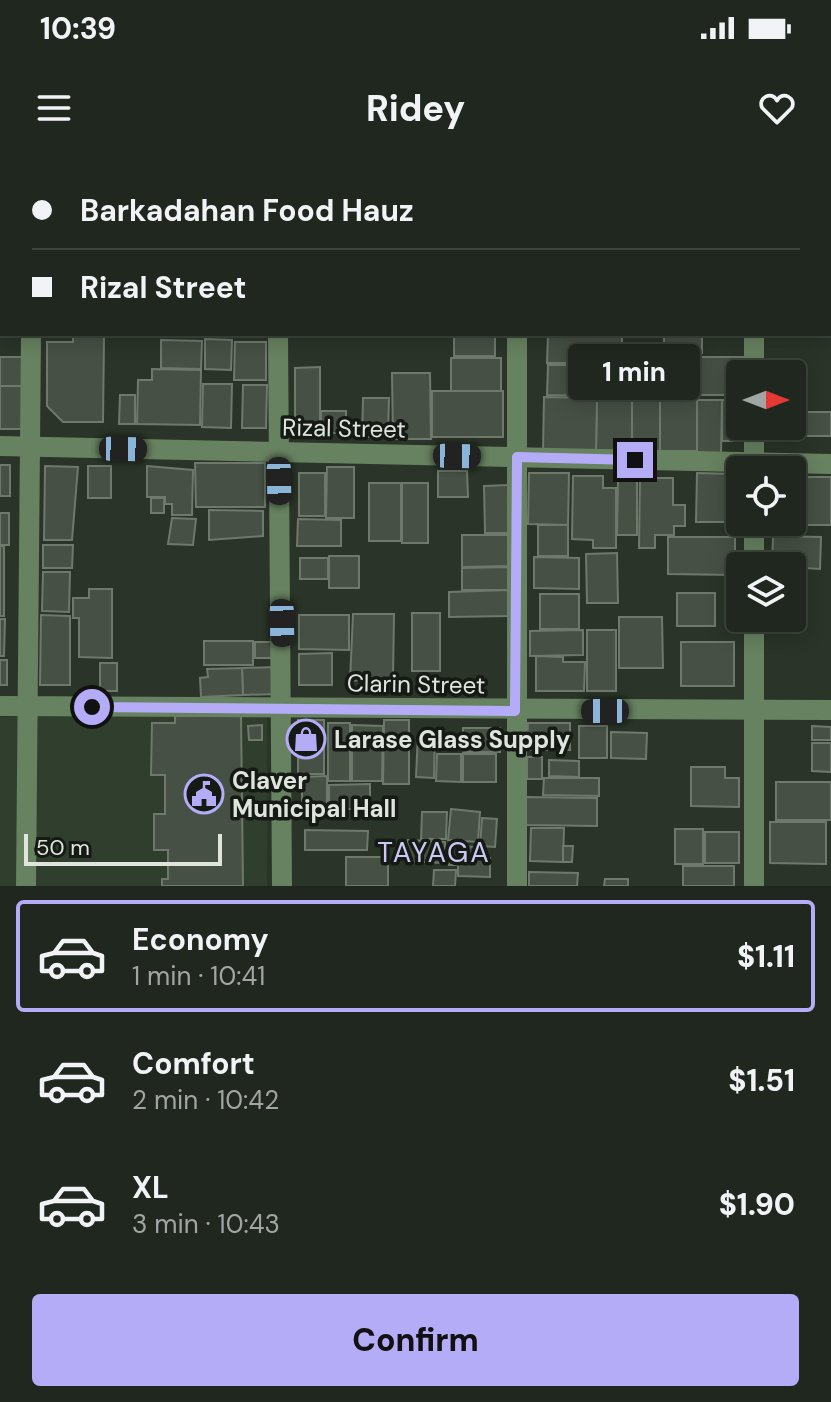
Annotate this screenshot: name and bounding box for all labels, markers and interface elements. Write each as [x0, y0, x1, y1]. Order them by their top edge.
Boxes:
text: 10:39 [40, 9, 116, 48]
text: Ridey [366, 85, 465, 132]
icon: menu [32, 86, 76, 130]
icon: heart [755, 86, 799, 130]
text: Barkadahan Food Hauz [80, 191, 414, 230]
text: Rizal Street [80, 268, 247, 307]
callout: 1 min [569, 344, 701, 400]
text: 1 min [602, 355, 666, 389]
north arrow [726, 360, 806, 440]
map controls [726, 360, 806, 632]
street label: Rizal Street [282, 411, 406, 445]
car [99, 437, 147, 461]
route end [617, 442, 653, 478]
car [433, 444, 481, 468]
button: locate [726, 456, 806, 536]
car [267, 457, 291, 505]
button: layers [726, 552, 806, 632]
car [270, 599, 294, 647]
street label: Clarin Street [347, 667, 485, 701]
route start [74, 689, 110, 725]
car [581, 699, 629, 723]
shop icon: Larase Glass Supply [285, 718, 327, 760]
place label: Larase Glass Supply [334, 724, 571, 755]
place label: Claver Municipal Hall [232, 765, 396, 824]
public building icon: Claver Municipal Hall [183, 773, 225, 815]
scale bar [24, 830, 222, 866]
text: 50 m [36, 833, 90, 862]
district label: TAYAGA [377, 834, 491, 871]
icon: car [36, 920, 108, 992]
text: Economy [132, 920, 269, 959]
text: $1.11 [737, 937, 795, 976]
text: 1 min · 10:41 [132, 959, 265, 993]
icon: car [36, 1044, 108, 1116]
text: Comfort [132, 1044, 255, 1083]
text: $1.51 [728, 1061, 795, 1100]
text: 2 min · 10:42 [132, 1083, 279, 1117]
icon: car [36, 1168, 108, 1240]
text: XL [132, 1168, 169, 1207]
text: $1.90 [719, 1185, 795, 1224]
text: 3 min · 10:43 [132, 1207, 280, 1241]
button: Confirm [32, 1294, 799, 1386]

